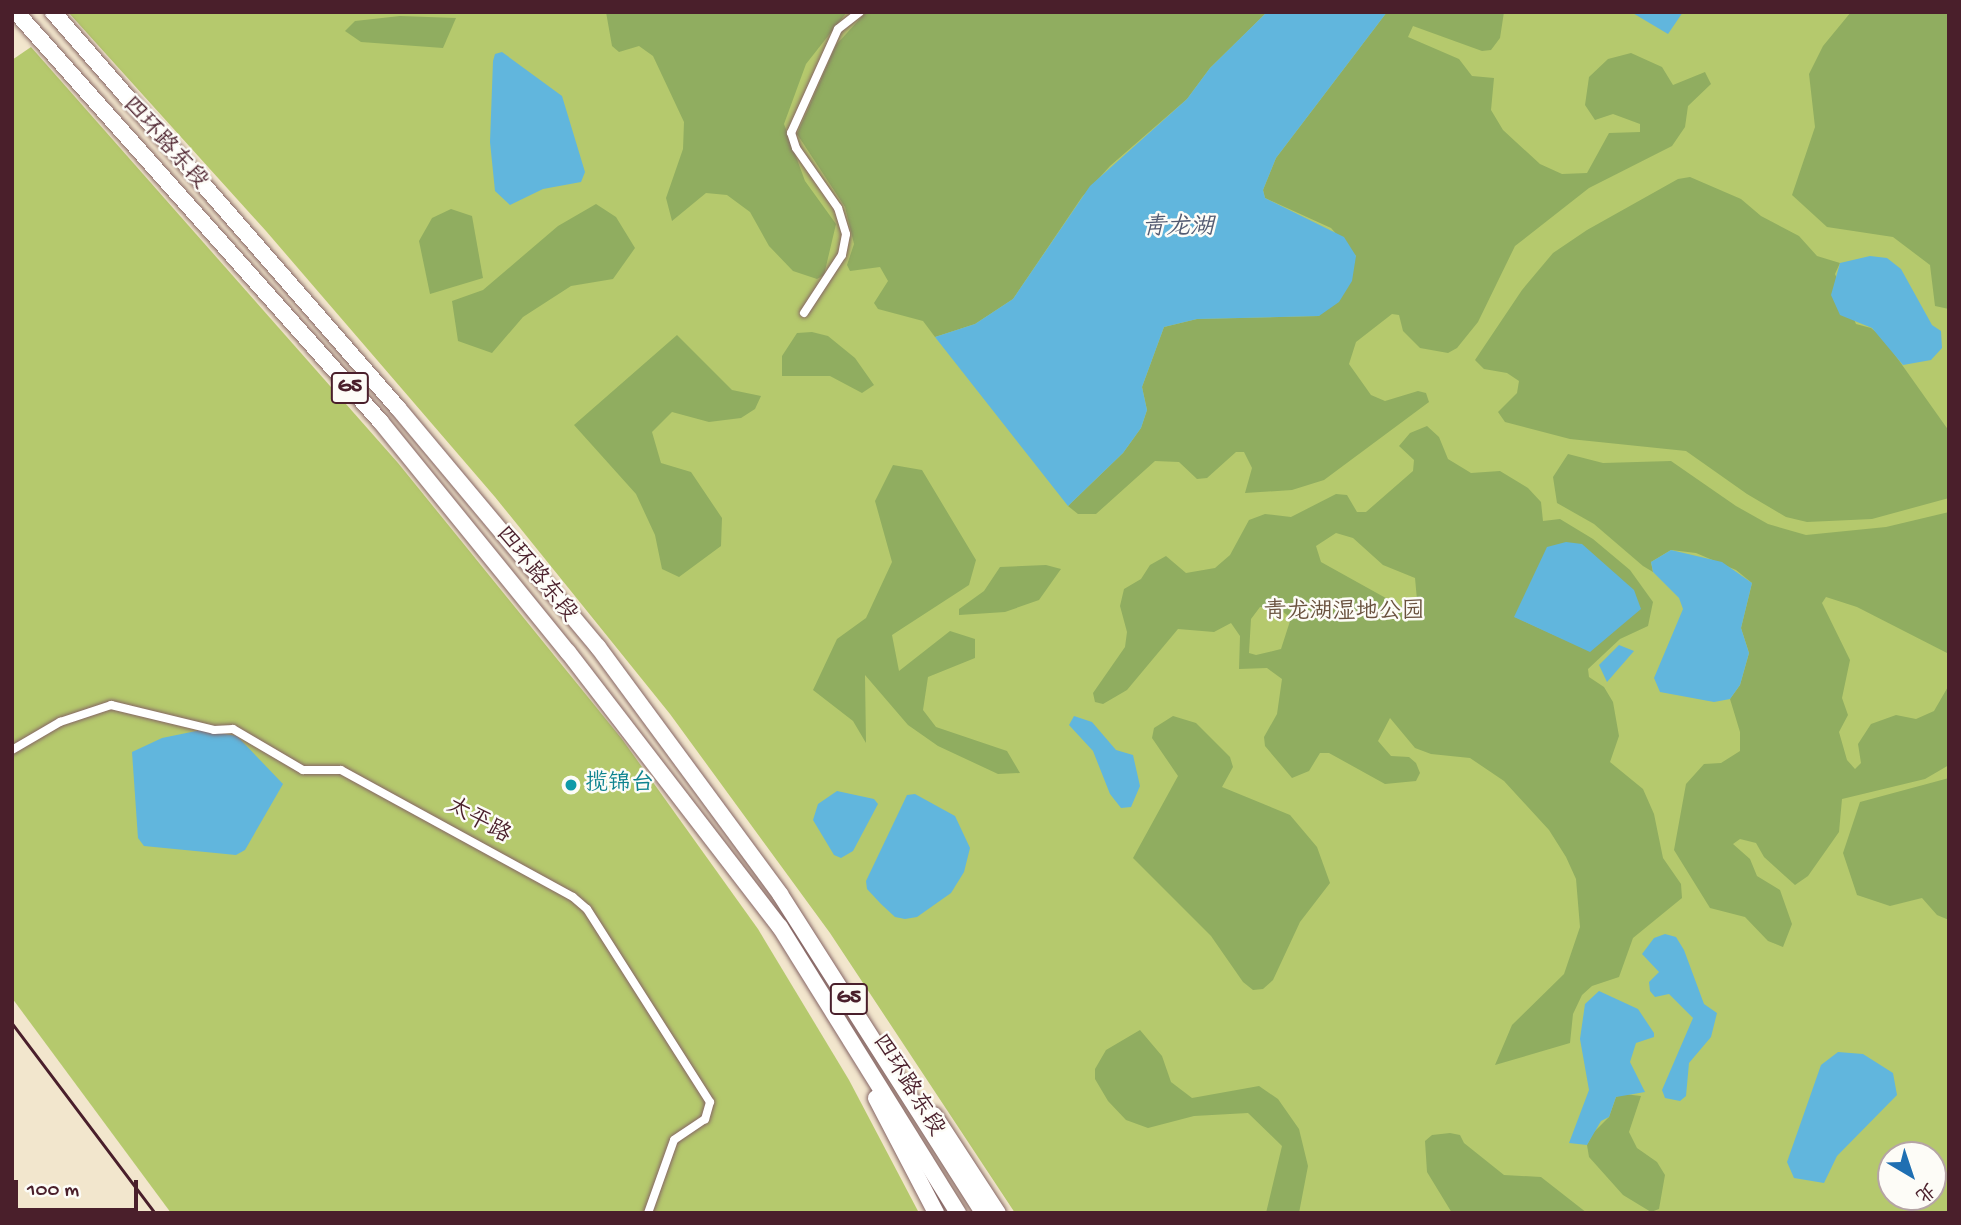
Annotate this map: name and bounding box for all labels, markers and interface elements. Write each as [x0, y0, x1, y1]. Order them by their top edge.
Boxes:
street label: 四环路东段 [115, 92, 213, 196]
water label: 青龙湖 [1142, 215, 1214, 243]
road number: G5 [331, 370, 369, 406]
street label: 四环路东段 [488, 522, 582, 628]
park label: 青龙湖湿地公园 [1264, 599, 1424, 627]
place label: 揽锦台 [585, 771, 654, 799]
marker: 揽锦台 [563, 777, 579, 793]
street label: 太平路 [441, 793, 515, 851]
road number: G5 [830, 982, 868, 1016]
street label: 四环路东段 [865, 1030, 949, 1142]
north arrow [1877, 1141, 1947, 1211]
scale bar [18, 1166, 142, 1210]
text: 北 [1910, 1176, 1939, 1206]
text: 100 m [27, 1179, 79, 1204]

